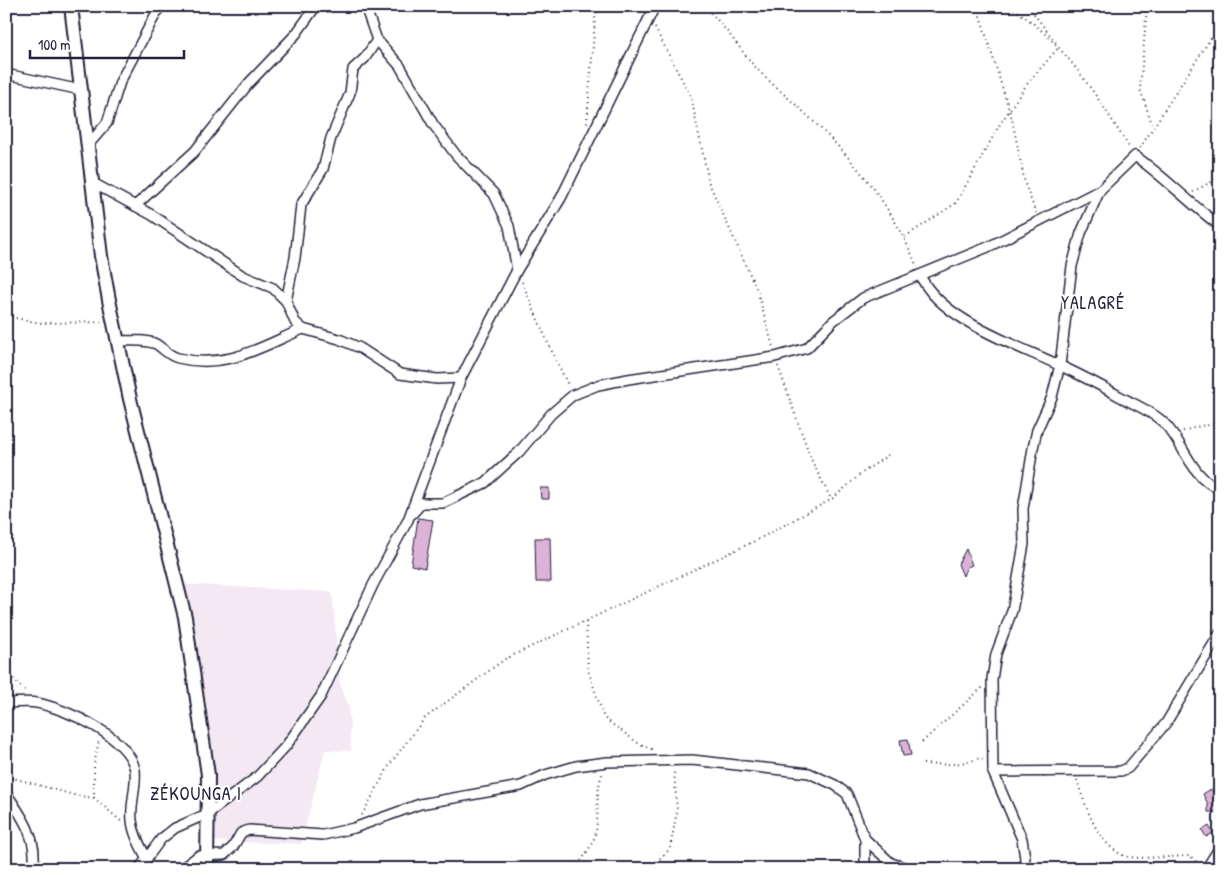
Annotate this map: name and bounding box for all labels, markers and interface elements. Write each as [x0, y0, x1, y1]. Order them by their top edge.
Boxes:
scale bar [30, 28, 184, 60]
text: 100 m [38, 34, 71, 55]
district label: YALAGRÉ [1061, 290, 1125, 315]
district label: ZÉKOUNGA I [150, 781, 242, 806]

